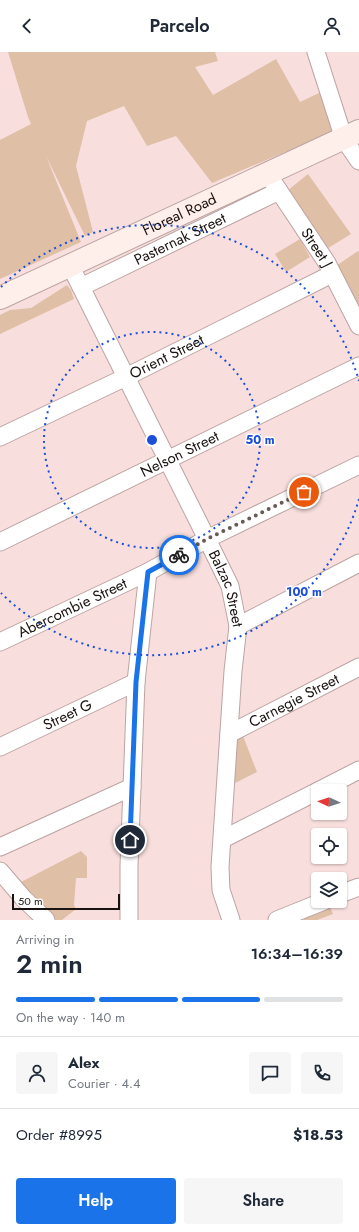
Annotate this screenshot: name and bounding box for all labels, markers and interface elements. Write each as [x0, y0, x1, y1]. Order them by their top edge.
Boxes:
text: Parcelo [149, 13, 210, 39]
icon: back [16, 15, 38, 37]
icon: person [321, 15, 343, 37]
street label: Floreal Road [139, 188, 220, 241]
street label: Pasternak Street [130, 207, 230, 271]
street label: Street J [295, 223, 338, 271]
street label: Orient Street [126, 329, 208, 385]
street label: Nelson Street [136, 425, 223, 483]
text: 50 m [245, 431, 275, 449]
centre of rings [145, 433, 159, 447]
pin [287, 475, 321, 509]
icon: bag [293, 481, 315, 503]
courier [159, 535, 199, 575]
icon: bike [168, 544, 190, 566]
street label: Balzac Street [203, 546, 249, 629]
street label: Abercombie Street [14, 572, 131, 643]
text: 100 m [286, 583, 322, 601]
street label: Carnegie Street [245, 668, 343, 733]
street label: Street G [39, 694, 96, 736]
north arrow [311, 784, 347, 820]
map controls [311, 784, 347, 908]
pin [113, 823, 147, 857]
button: locate [311, 828, 347, 864]
icon: home [119, 829, 141, 851]
button: layers [311, 872, 347, 908]
scale bar [12, 892, 120, 911]
text: 50 m [18, 893, 43, 909]
text: Arriving in [16, 930, 74, 949]
text: 16:34–16:39 [251, 943, 343, 965]
text: 2 min [16, 945, 83, 983]
text: On the way · 140 m [16, 1008, 125, 1027]
button: person [16, 1052, 58, 1094]
text: Alex [68, 1052, 99, 1074]
button: chat [249, 1052, 291, 1094]
button: phone [301, 1052, 343, 1094]
text: Courier · 4.4 [68, 1074, 141, 1093]
text: Order #8995 [16, 1124, 102, 1146]
text: $18.53 [293, 1124, 343, 1146]
button: Help [16, 1178, 176, 1224]
button: Share [184, 1178, 343, 1224]

